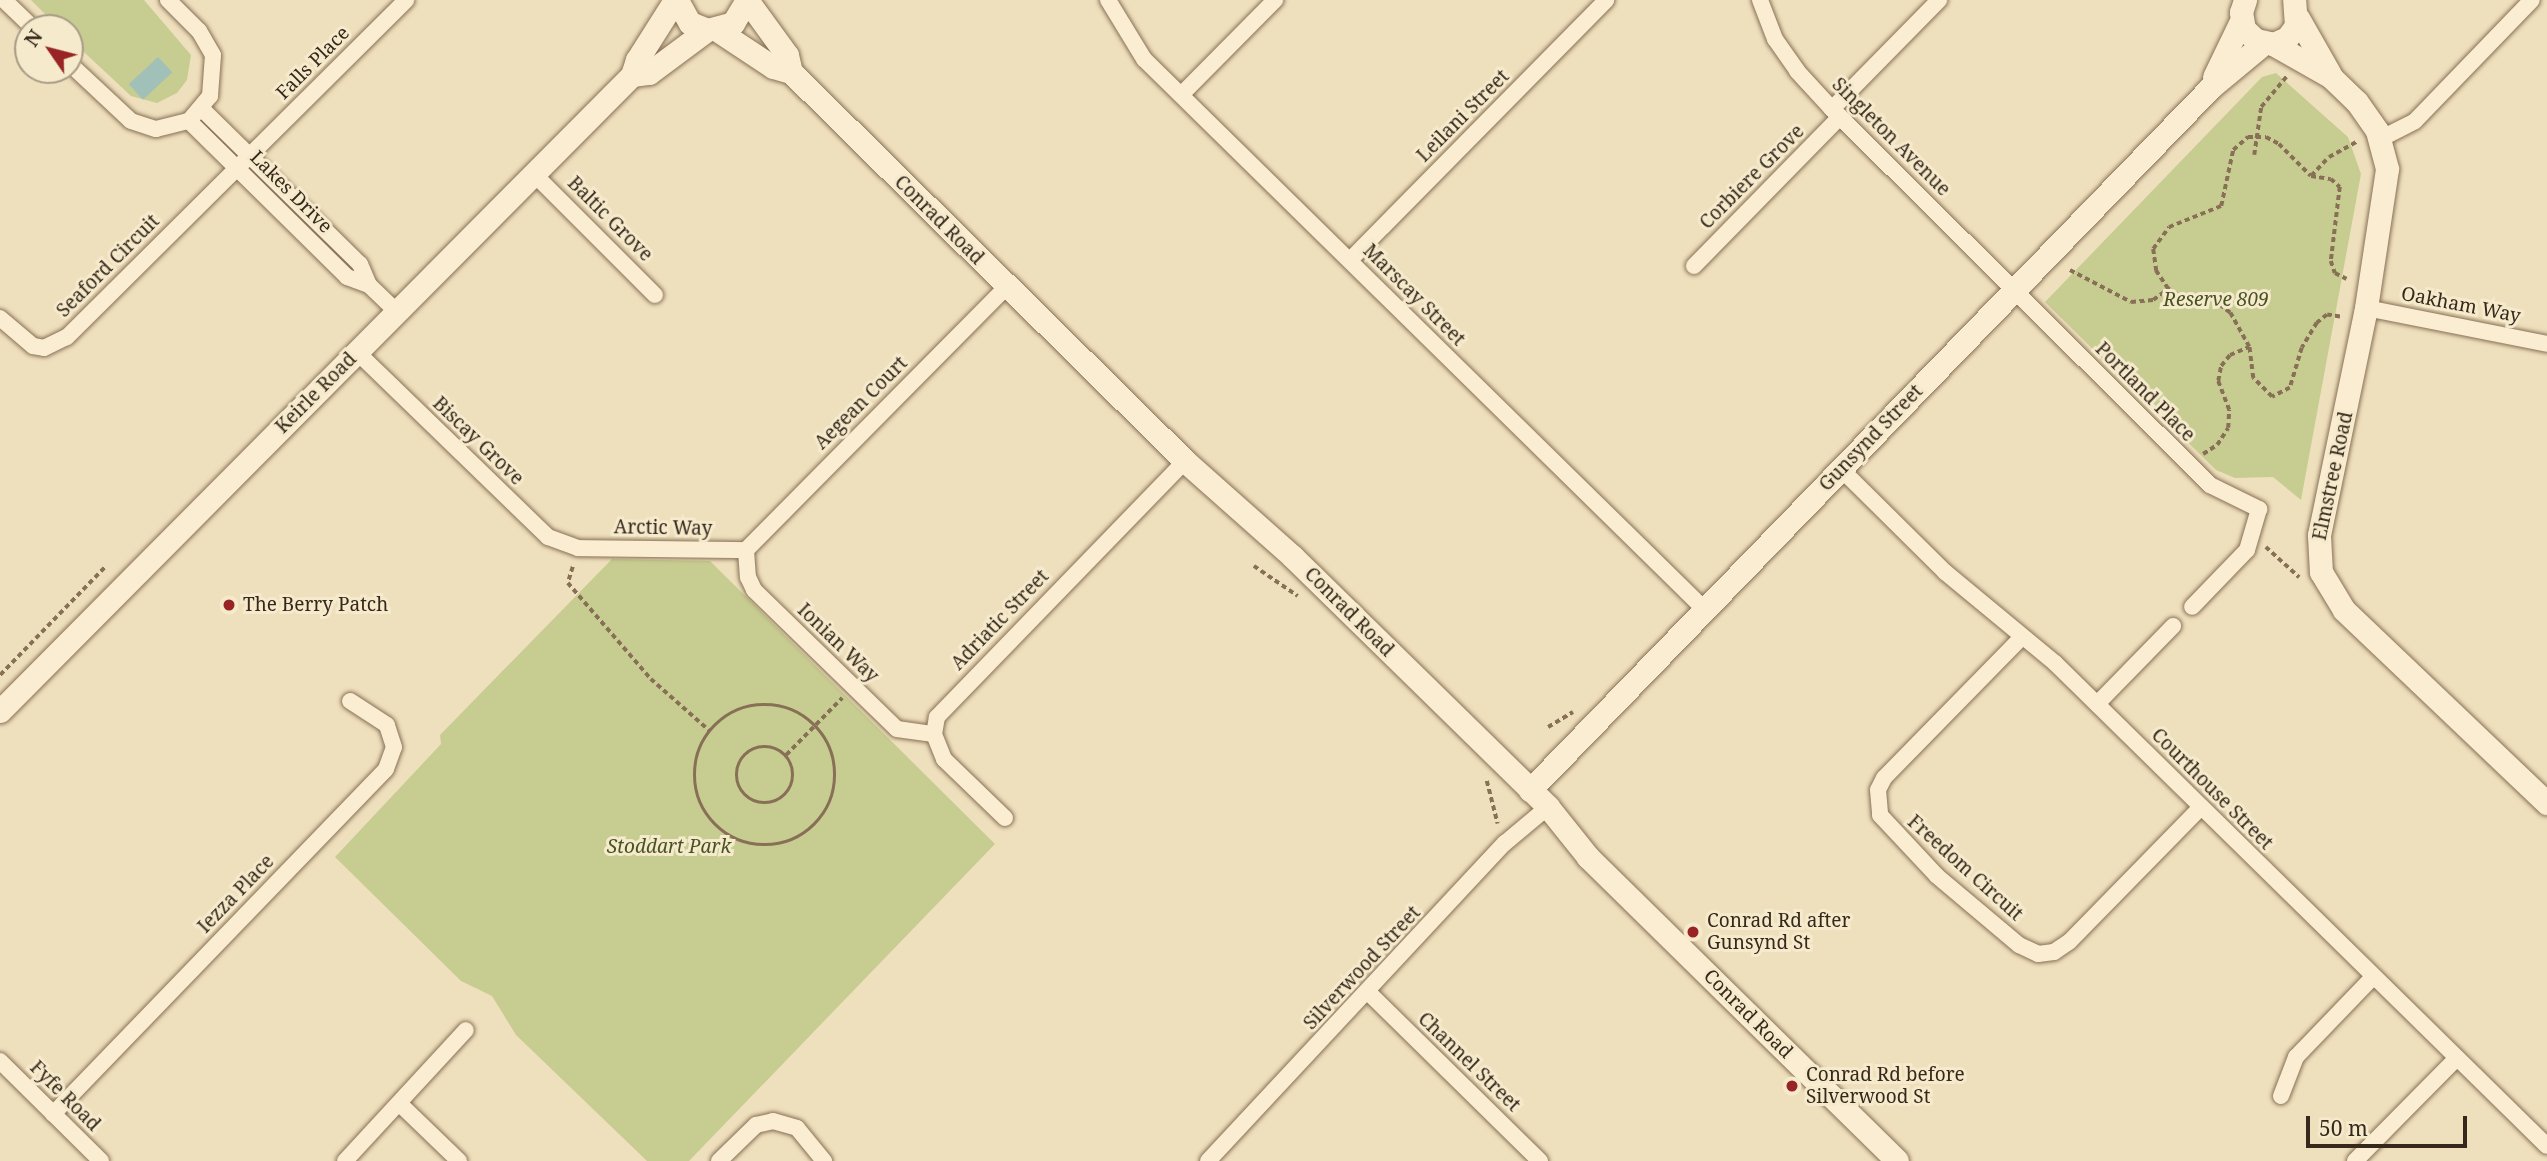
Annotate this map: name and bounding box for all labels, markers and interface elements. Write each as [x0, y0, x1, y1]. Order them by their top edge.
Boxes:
north arrow [14, 14, 84, 84]
street label: Falls Place [272, 22, 354, 104]
text: N [18, 25, 48, 52]
street label: Leilani Street [1412, 65, 1514, 167]
street label: Singleton Avenue [1827, 73, 1955, 201]
street label: Corbiere Grove [1695, 120, 1809, 234]
street label: Lakes Drive [245, 146, 337, 238]
street label: Conrad Road [890, 171, 988, 269]
street label: Baltic Grove [563, 172, 657, 266]
street label: Seaford Circuit [52, 210, 164, 322]
street label: Marscay Street [1358, 239, 1470, 351]
street label: Oakham Way [2399, 282, 2523, 328]
park label: Reserve 809 [2163, 289, 2269, 311]
street label: Portland Place [2091, 338, 2199, 446]
street label: Keirle Road [271, 348, 361, 438]
street label: Aegean Court [810, 352, 912, 454]
street label: Gunsynd Street [1815, 380, 1927, 496]
street label: Biscay Grove [428, 392, 528, 490]
street label: Elmstree Road [2308, 410, 2358, 542]
street label: Arctic Way [614, 516, 712, 540]
street label: Conrad Road [1300, 563, 1398, 661]
street label: Adriatic Street [946, 565, 1054, 675]
place label: The Berry Patch [243, 594, 388, 616]
marker: The Berry Patch [221, 597, 237, 613]
street label: Ionian Way [793, 599, 883, 687]
street label: Courthouse Street [2147, 724, 2277, 854]
street label: Freedom Circuit [1903, 810, 2027, 926]
park label: Stoddart Park [607, 836, 731, 858]
street label: Iezza Place [193, 850, 279, 938]
street label: Silverwood Street [1299, 902, 1425, 1034]
place label: Conrad Rd after Gunsynd St [1707, 910, 1850, 954]
marker: Conrad Rd after Gunsynd St [1685, 924, 1701, 940]
street label: Conrad Road [1699, 965, 1797, 1063]
street label: Channel Street [1413, 1008, 1525, 1116]
street label: Fyfe Road [25, 1056, 105, 1136]
place label: Conrad Rd before Silverwood St [1806, 1064, 1965, 1108]
marker: Conrad Rd before Silverwood St [1784, 1078, 1800, 1094]
scale bar [2309, 1102, 2470, 1146]
text: 50 m [2319, 1114, 2368, 1142]

